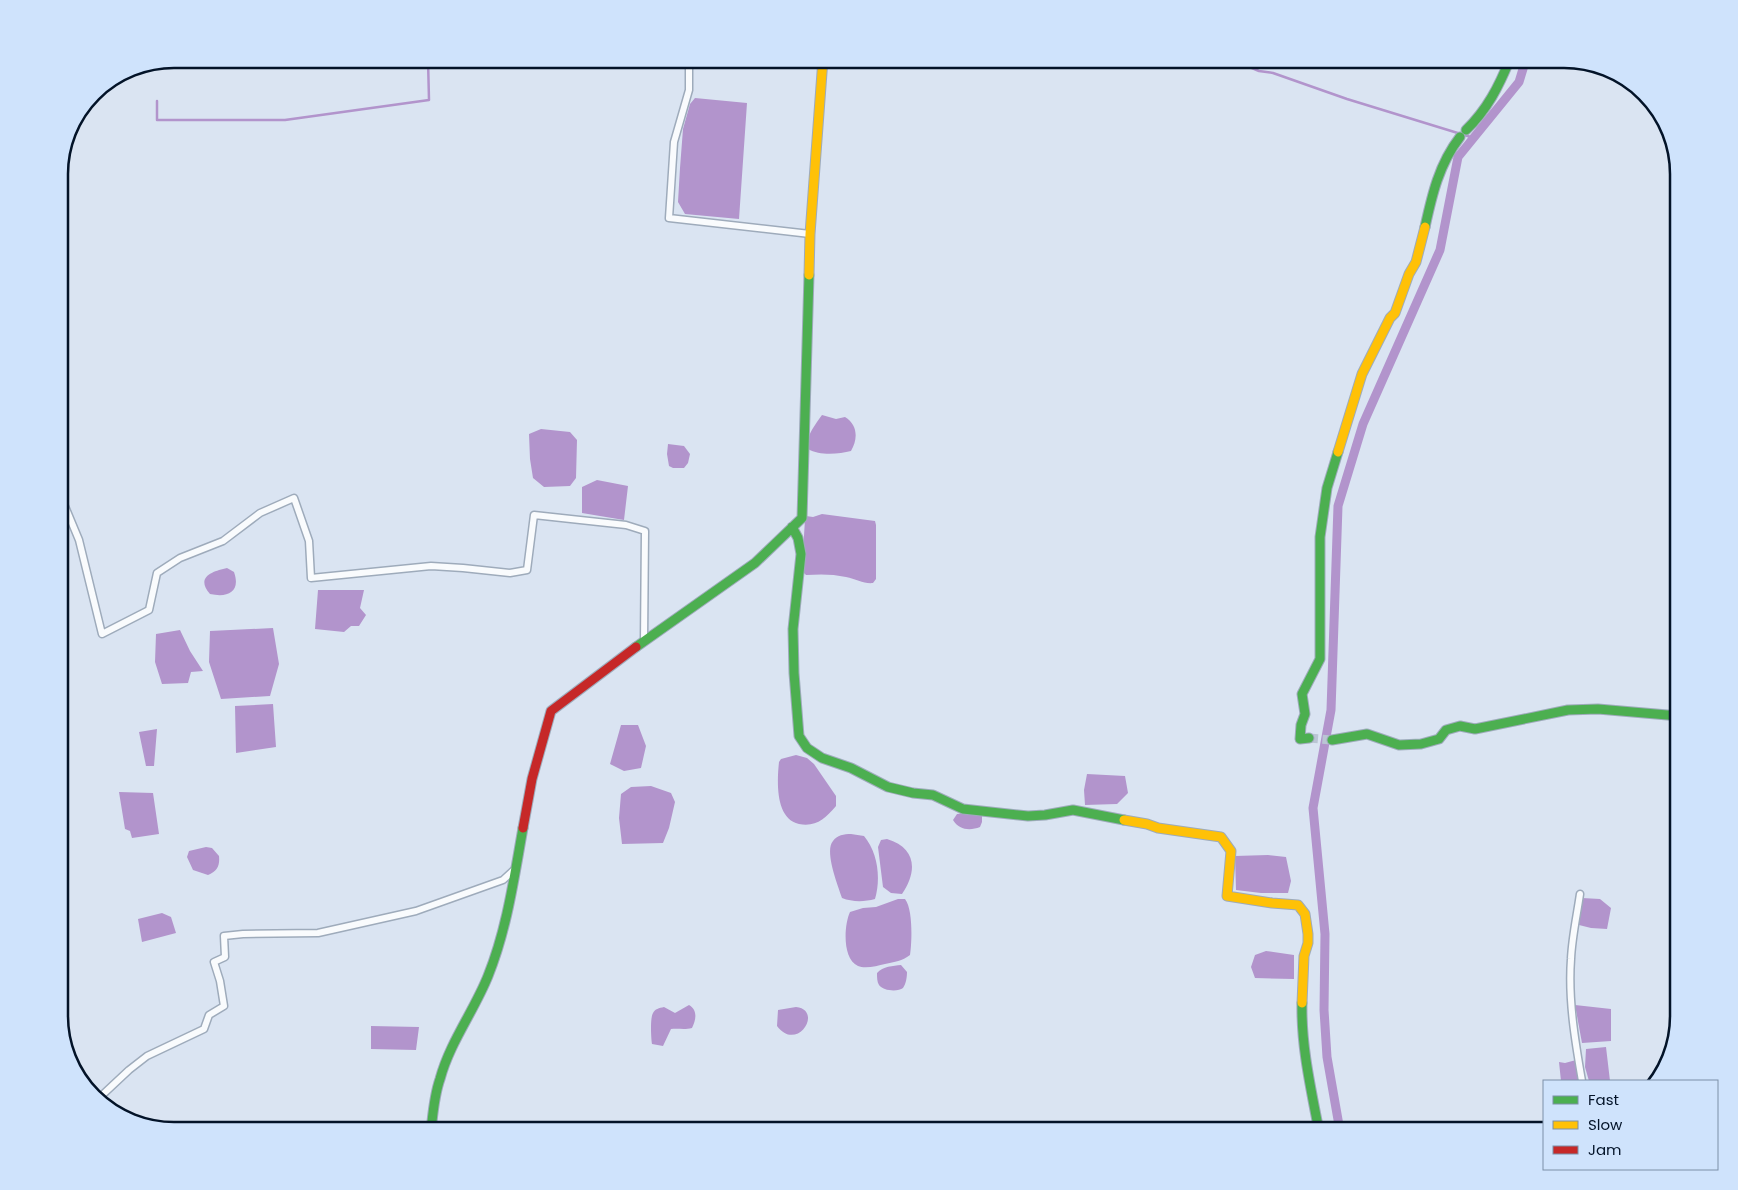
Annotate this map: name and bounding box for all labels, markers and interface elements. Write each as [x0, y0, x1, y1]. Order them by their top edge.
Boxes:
legend [1543, 1080, 1718, 1170]
text: Fast [1588, 1089, 1619, 1110]
text: Slow [1588, 1114, 1623, 1135]
text: Jam [1588, 1139, 1622, 1160]

